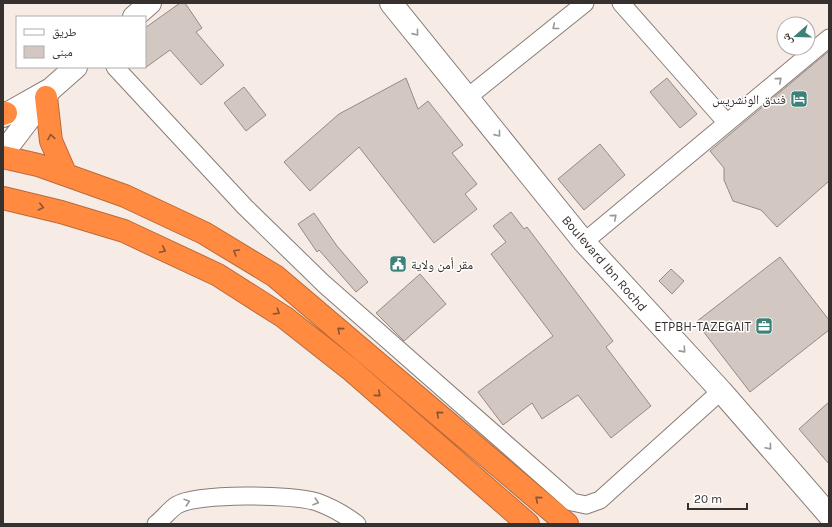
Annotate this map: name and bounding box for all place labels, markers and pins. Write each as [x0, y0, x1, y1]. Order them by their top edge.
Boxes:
hotel icon: فندق الونشريس [789, 89, 809, 109]
place label: فندق الونشريس [712, 92, 786, 108]
public building icon: مقر أمن ولاية [388, 254, 408, 274]
place label: مقر أمن ولاية [411, 257, 473, 273]
office icon: ETPBH-TAZEGAIT [754, 316, 774, 336]
place label: ETPBH-TAZEGAIT [654, 319, 751, 334]

